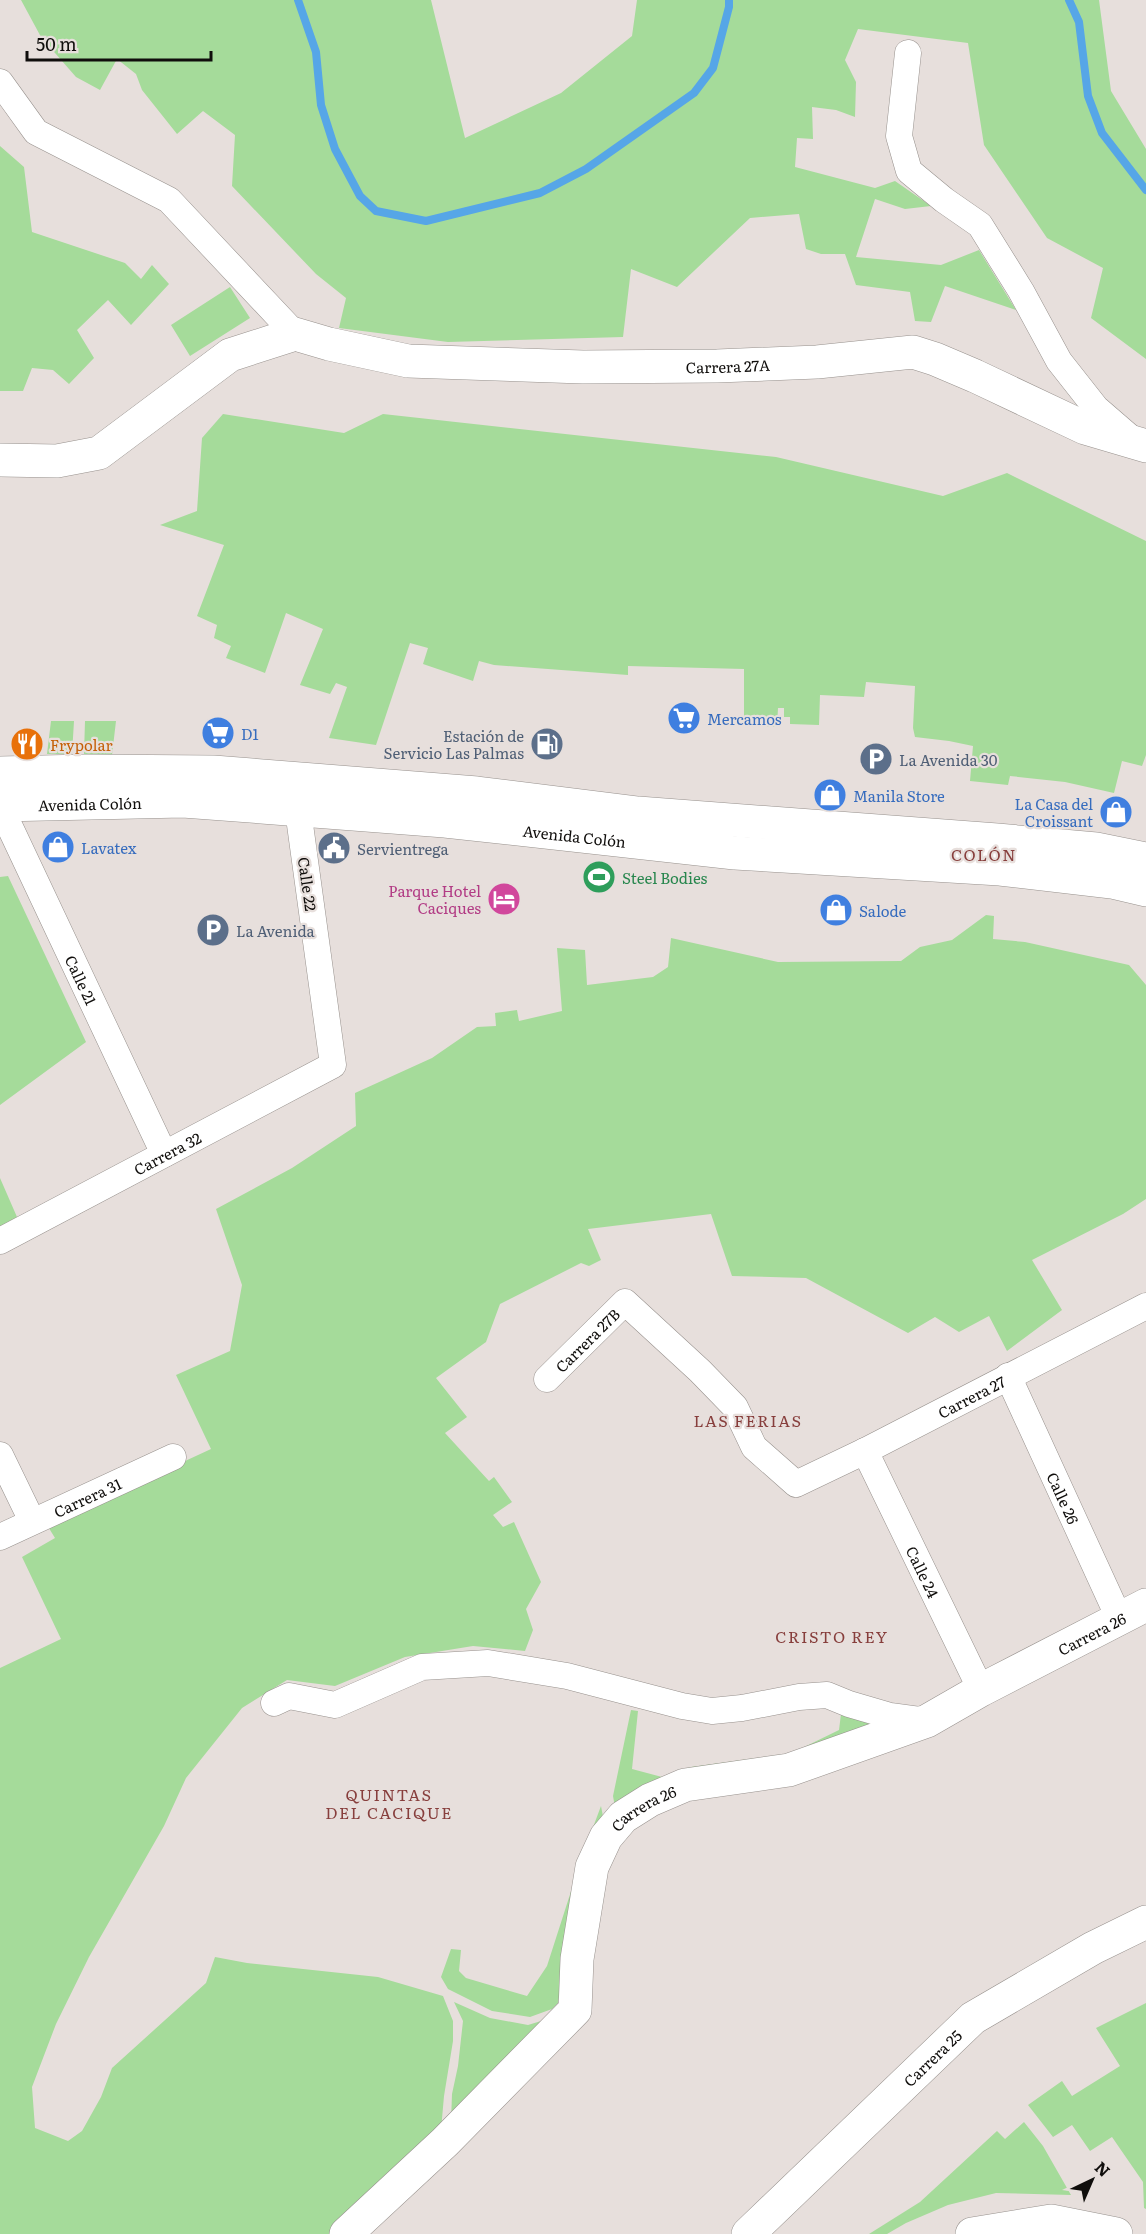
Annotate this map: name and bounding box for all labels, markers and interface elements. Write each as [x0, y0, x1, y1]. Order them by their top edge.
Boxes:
scale bar [27, 24, 212, 62]
text: 50 m [36, 30, 77, 57]
street label: Carrera 27A [686, 352, 771, 378]
supermarket icon: Mercamos [666, 700, 702, 736]
place label: Mercamos [707, 707, 782, 730]
supermarket icon: D1 [200, 715, 236, 751]
place label: D1 [241, 722, 259, 745]
place label: Estación de Servicio Las Palmas [384, 724, 524, 764]
restaurant icon: Frypolar [9, 726, 45, 762]
fuel station icon: Estación de Servicio Las Palmas [529, 726, 565, 762]
place label: Frypolar [50, 733, 113, 756]
parking icon: La Avenida 30 [858, 741, 894, 777]
place label: La Avenida 30 [899, 748, 998, 771]
shop icon: Manila Store [812, 777, 848, 813]
place label: Manila Store [853, 784, 945, 807]
street label: Avenida Colón [38, 790, 142, 816]
place label: La Casa del Croissant [1015, 792, 1093, 832]
shop icon: La Casa del Croissant [1098, 794, 1134, 830]
street label: Avenida Colón [522, 818, 627, 852]
shop icon: Lavatex [40, 829, 76, 865]
public building icon: Servientrega [316, 830, 352, 866]
place label: Lavatex [81, 836, 137, 859]
place label: Servientrega [357, 837, 449, 860]
district label: COLÓN [951, 842, 1017, 866]
street label: Calle 22 [293, 855, 323, 913]
sports icon: Steel Bodies [581, 859, 617, 895]
place label: Steel Bodies [622, 866, 708, 889]
place label: Parque Hotel Caciques [388, 879, 481, 919]
hotel icon: Parque Hotel Caciques [486, 881, 522, 917]
shop icon: Salode [818, 892, 854, 928]
place label: Salode [859, 899, 907, 922]
parking icon: La Avenida [195, 912, 231, 948]
place label: La Avenida [236, 919, 316, 942]
street label: Calle 21 [60, 951, 104, 1009]
street label: Carrera 32 [129, 1125, 205, 1180]
street label: Carrera 27B [549, 1302, 625, 1377]
street label: Carrera 27 [933, 1369, 1009, 1423]
district label: LAS FERIAS [693, 1408, 803, 1432]
street label: Calle 26 [1042, 1468, 1086, 1528]
street label: Carrera 31 [49, 1471, 125, 1522]
street label: Calle 24 [901, 1542, 946, 1601]
street label: Carrera 26 [1053, 1606, 1130, 1660]
district label: CRISTO REY [775, 1624, 889, 1648]
street label: Carrera 26 [605, 1779, 679, 1836]
district label: QUINTAS DEL CACIQUE [325, 1782, 453, 1824]
street label: Carrera 25 [898, 2023, 967, 2091]
north arrow [1062, 2150, 1122, 2210]
text: N [1090, 2155, 1116, 2182]

